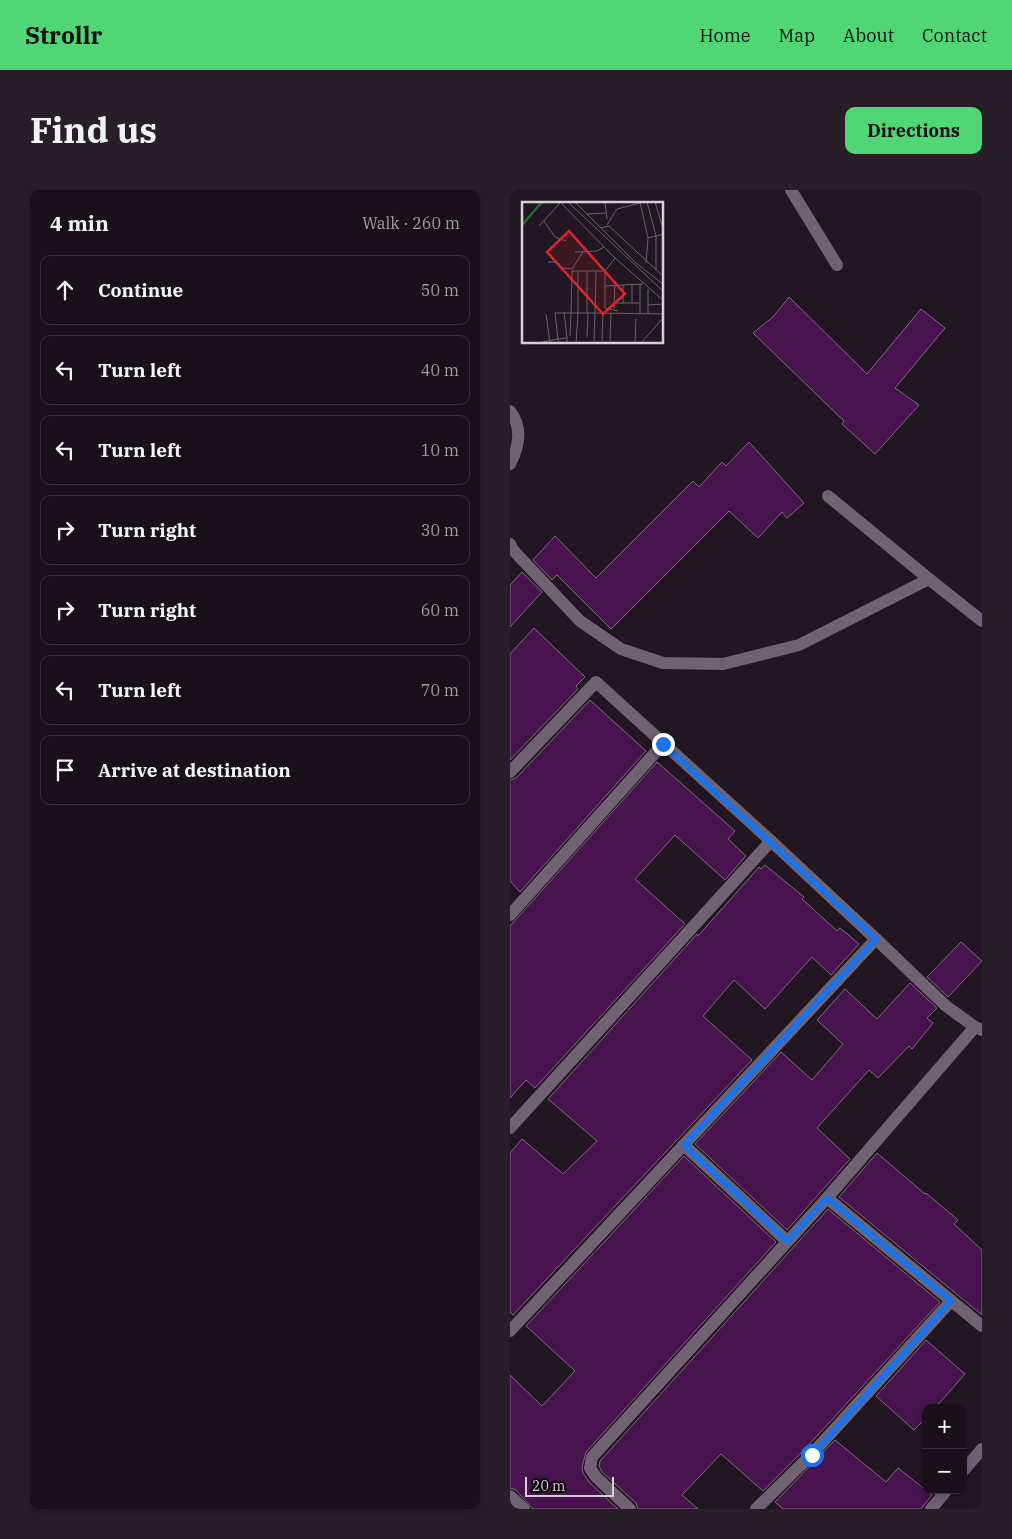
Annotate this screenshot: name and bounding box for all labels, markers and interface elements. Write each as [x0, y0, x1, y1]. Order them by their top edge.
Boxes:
text: Strollr [25, 19, 102, 51]
text: Home [699, 24, 751, 47]
text: Map [779, 24, 815, 47]
text: About [843, 24, 894, 47]
text: Contact [922, 24, 987, 47]
text: Find us [30, 107, 157, 153]
button: Directions [845, 107, 982, 154]
inset map [522, 202, 664, 344]
text: 4 min [50, 209, 109, 237]
text: Walk · 260 m [362, 213, 460, 233]
icon: ahead [51, 276, 79, 304]
text: Continue [98, 278, 183, 302]
text: 50 m [421, 280, 459, 300]
icon: left [51, 356, 79, 384]
text: Turn left [98, 358, 181, 382]
text: 40 m [421, 360, 459, 380]
icon: left [51, 436, 79, 464]
text: Turn left [98, 438, 181, 462]
text: 10 m [421, 440, 459, 460]
icon: right [51, 516, 79, 544]
text: Turn right [98, 518, 196, 542]
text: 30 m [421, 520, 459, 540]
icon: right [51, 596, 79, 624]
text: Turn right [98, 598, 196, 622]
text: 60 m [421, 600, 459, 620]
icon: left [51, 676, 79, 704]
text: Turn left [98, 678, 181, 702]
text: 70 m [421, 680, 459, 700]
route end [652, 733, 675, 756]
icon: arrive [51, 756, 79, 784]
text: Arrive at destination [98, 758, 291, 782]
map controls [922, 1404, 967, 1494]
button: + [922, 1404, 967, 1449]
route start [801, 1444, 824, 1467]
button: − [922, 1449, 967, 1494]
scale bar [525, 1474, 614, 1497]
text: 20 m [532, 1477, 565, 1495]

